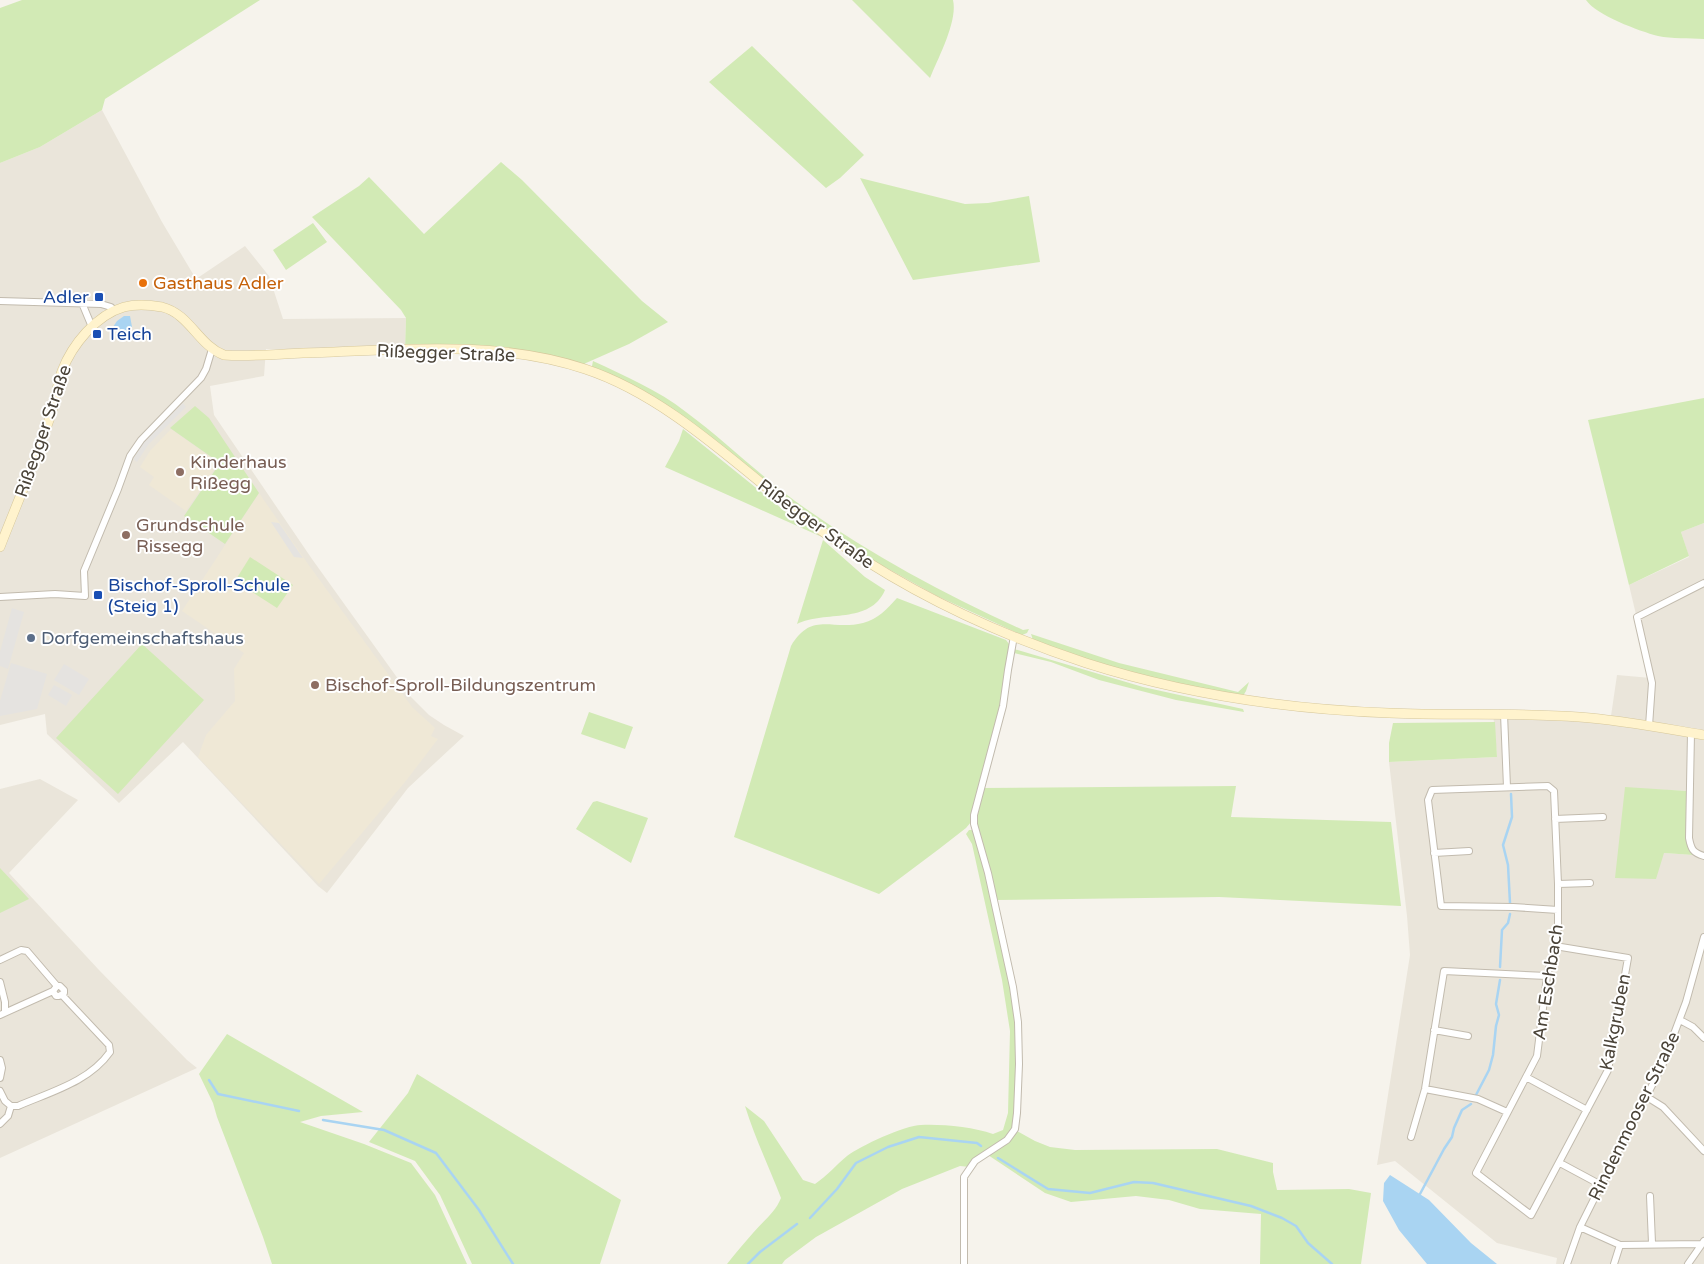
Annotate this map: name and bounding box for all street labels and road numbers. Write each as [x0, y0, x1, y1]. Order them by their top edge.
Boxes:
street label: Rißegger Straße [376, 340, 516, 366]
street label: Rißegger Straße [10, 362, 76, 500]
street label: Rißegger Straße [753, 474, 879, 574]
street label: Am Eschbach [1528, 922, 1568, 1042]
street label: Kalkgruben [1595, 972, 1635, 1072]
street label: Rindenmooser Straße [1583, 1028, 1685, 1204]

